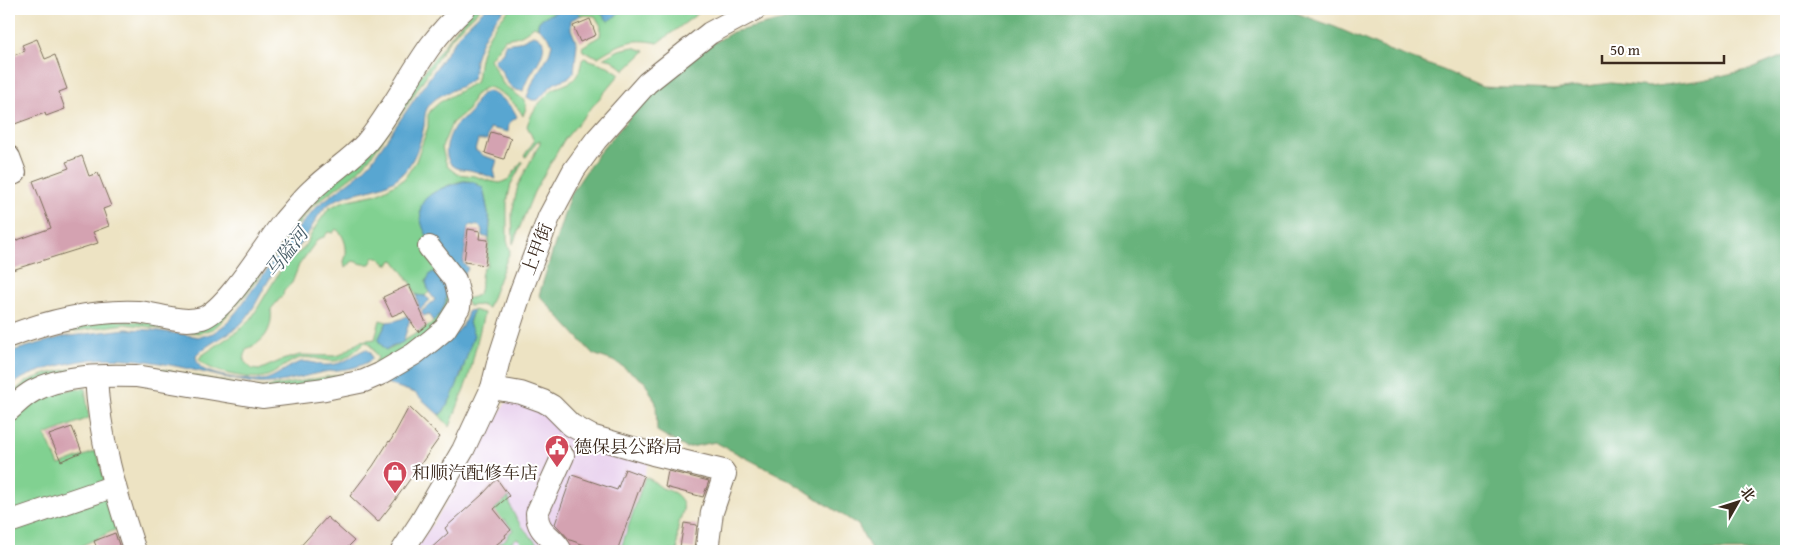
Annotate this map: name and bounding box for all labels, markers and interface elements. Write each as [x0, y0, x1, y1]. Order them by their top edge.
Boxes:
scale bar [1602, 32, 1725, 64]
text: 50 m [1610, 39, 1641, 60]
water label: 马隘河 [257, 219, 316, 283]
street label: 上甲街 [514, 219, 559, 279]
place label: 德保县公路局 [574, 433, 682, 460]
public building icon: 德保县公路局 [544, 434, 570, 468]
place label: 和顺汽配修车店 [412, 459, 538, 486]
shop icon: 和顺汽配修车店 [382, 460, 408, 494]
north arrow [1712, 478, 1762, 528]
text: 北 [1736, 482, 1760, 506]

